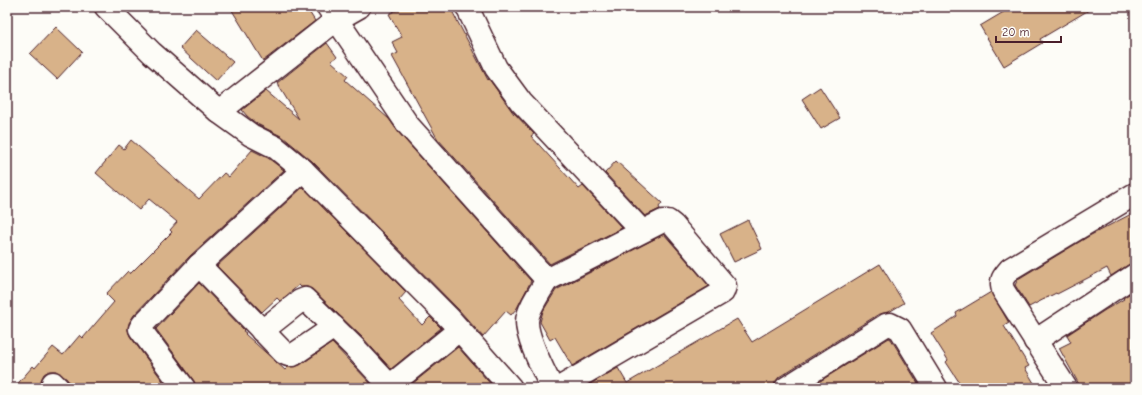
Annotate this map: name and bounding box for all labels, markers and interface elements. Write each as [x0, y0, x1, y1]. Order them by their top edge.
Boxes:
scale bar [996, 18, 1061, 44]
text: 20 m [1002, 25, 1030, 39]

